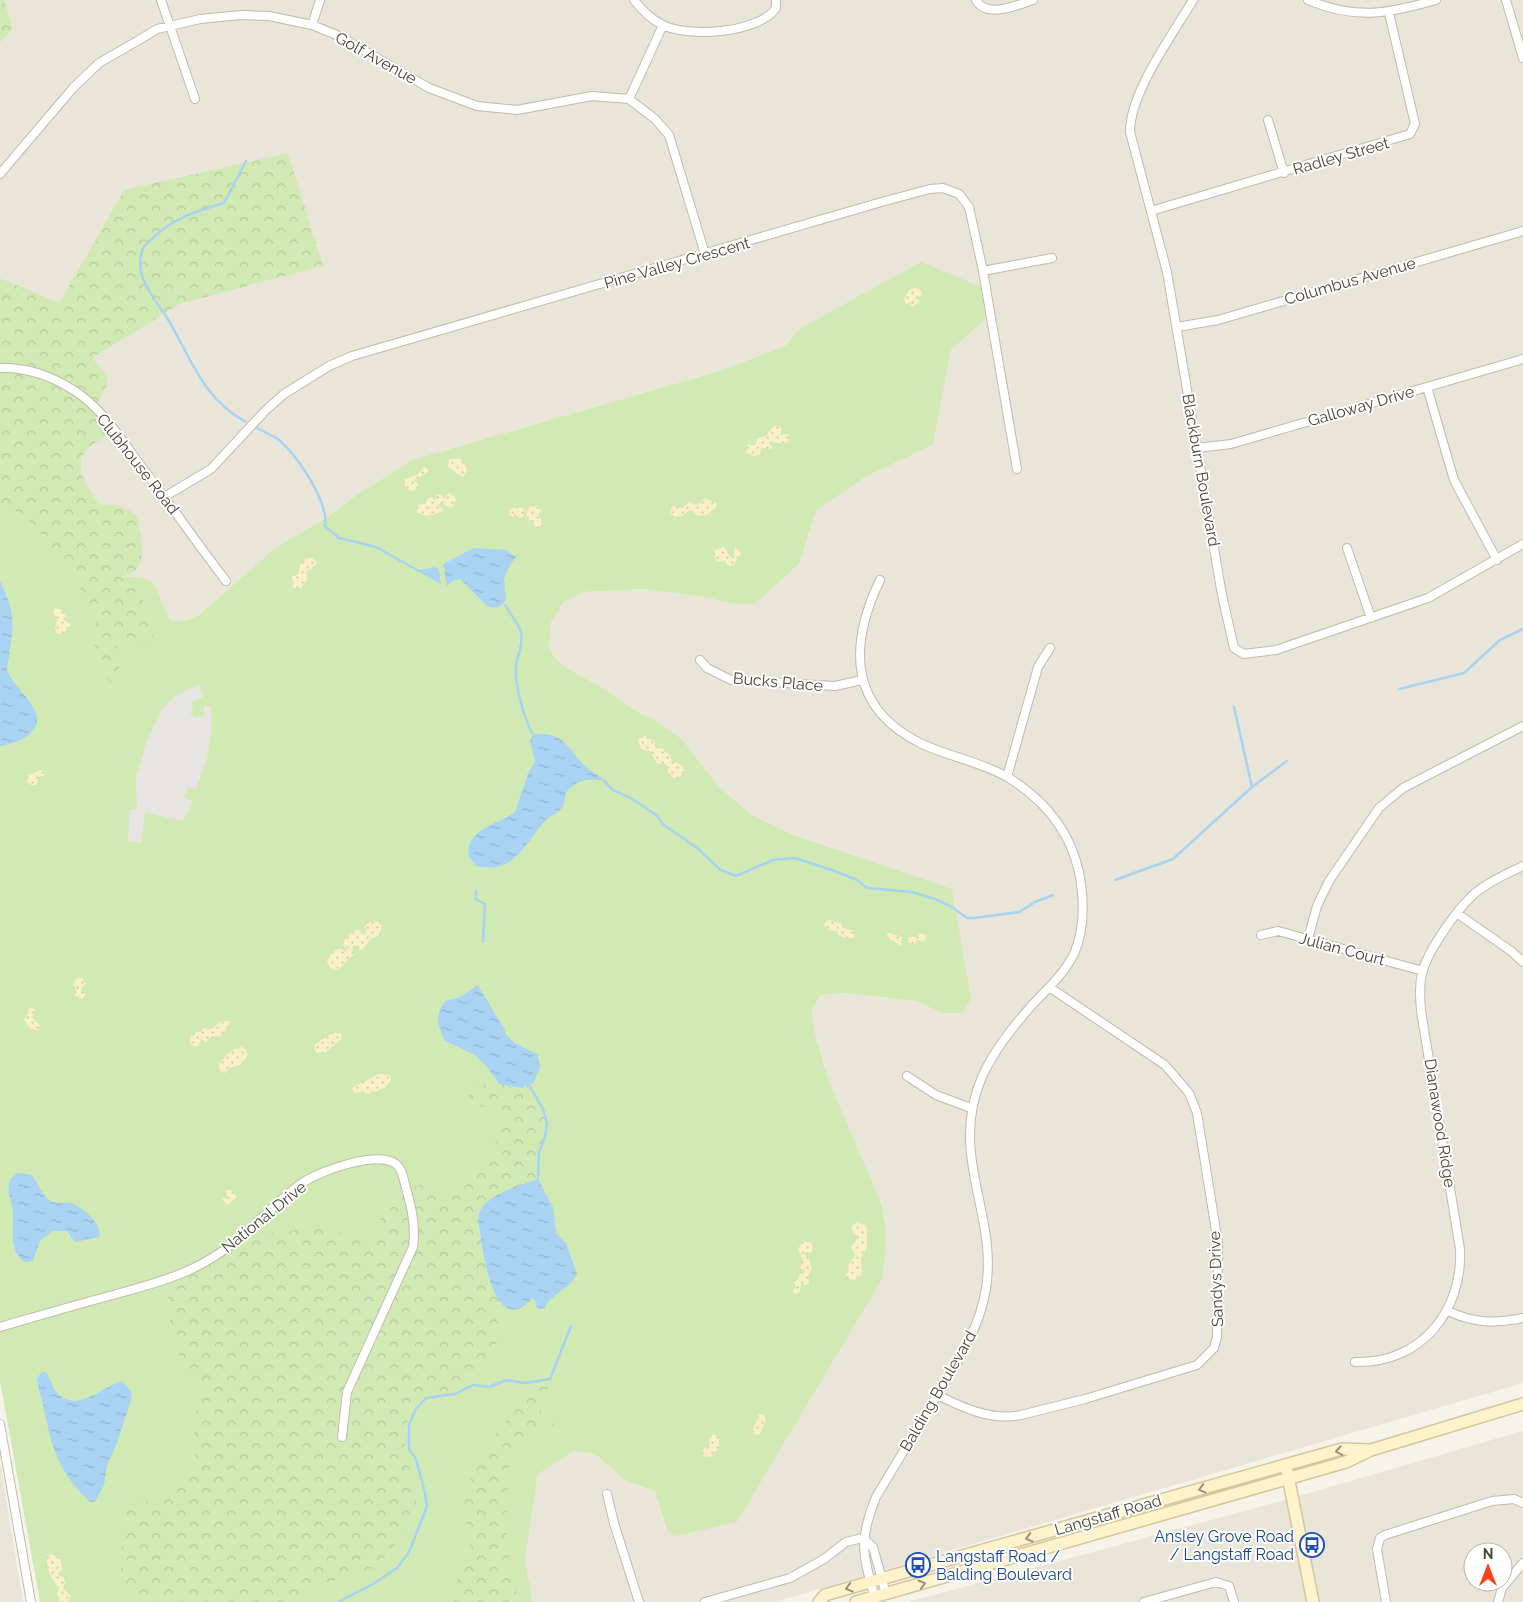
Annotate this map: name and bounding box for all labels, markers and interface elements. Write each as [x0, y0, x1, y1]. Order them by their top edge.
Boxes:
street label: Golf Avenue [332, 28, 420, 88]
street label: Radley Street [1291, 133, 1392, 179]
street label: Pine Valley Crescent [602, 233, 753, 293]
street label: Columbus Avenue [1282, 253, 1418, 309]
street label: Galloway Drive [1306, 382, 1416, 430]
street label: Blackburn Boulevard [1178, 392, 1224, 548]
street label: Clubhouse Road [93, 410, 183, 518]
street label: Bucks Place [732, 669, 824, 695]
street label: Julian Court [1297, 928, 1388, 970]
street label: Dianawood Ridge [1420, 1057, 1460, 1189]
street label: National Drive [218, 1177, 310, 1257]
street label: Sandys Drive [1205, 1231, 1227, 1327]
street label: Balding Boulevard [896, 1327, 980, 1455]
one-way arrow [1334, 1445, 1343, 1455]
one-way arrow [1198, 1483, 1206, 1493]
street label: Langstaff Road [1052, 1491, 1164, 1539]
place label: Ansley Grove Road / Langstaff Road [1154, 1527, 1294, 1564]
one-way arrow [1025, 1532, 1033, 1542]
bus stop icon: Ansley Grove Road / Langstaff Road [1299, 1532, 1325, 1558]
north arrow [1463, 1542, 1513, 1592]
text: N [1483, 1546, 1493, 1562]
place label: Langstaff Road / Balding Boulevard [936, 1547, 1072, 1584]
bus stop icon: Langstaff Road / Balding Boulevard [905, 1552, 931, 1578]
one-way arrow [918, 1579, 926, 1589]
one-way arrow [845, 1583, 853, 1593]

